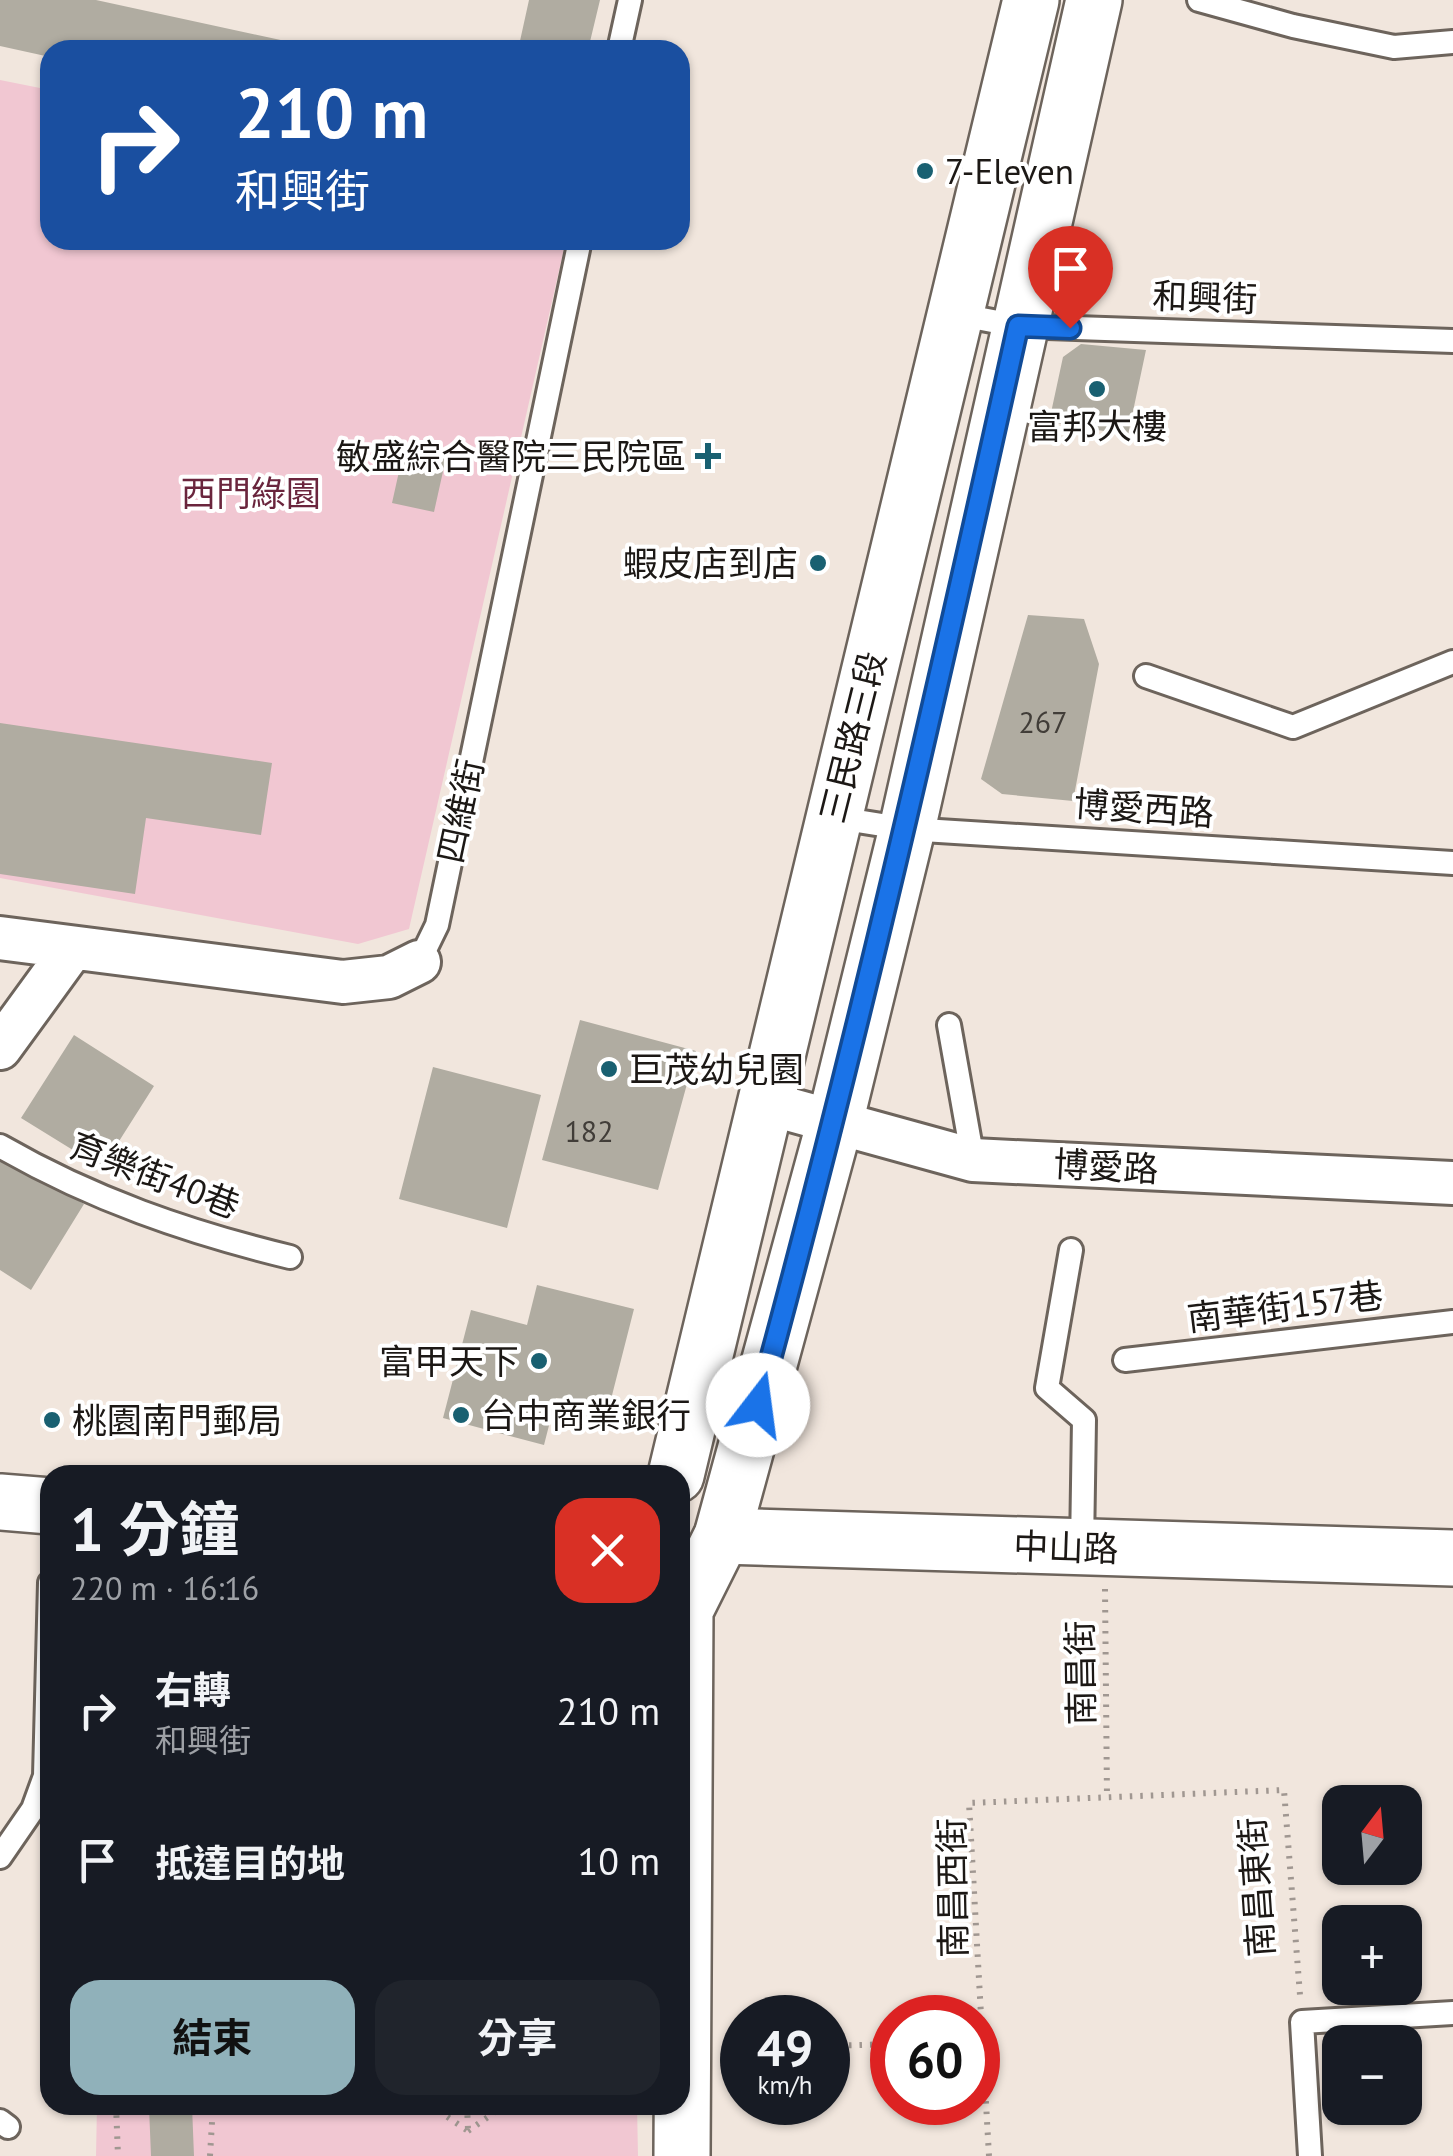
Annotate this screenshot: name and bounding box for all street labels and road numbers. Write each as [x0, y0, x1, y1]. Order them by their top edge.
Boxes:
street label: 和興街 [1152, 272, 1258, 322]
street label: 三民路三段 [809, 647, 895, 827]
street label: 四維街 [427, 755, 493, 867]
street label: 博愛西路 [1073, 780, 1215, 836]
street label: 育樂街40巷 [64, 1122, 246, 1228]
street label: 博愛路 [1052, 1140, 1160, 1192]
street label: 南華街157巷 [1184, 1271, 1386, 1341]
street label: 中山路 [1013, 1522, 1119, 1572]
street label: 南昌街 [1056, 1620, 1104, 1726]
street label: 南昌東街 [1228, 1816, 1284, 1958]
street label: 南昌西街 [928, 1818, 976, 1958]

